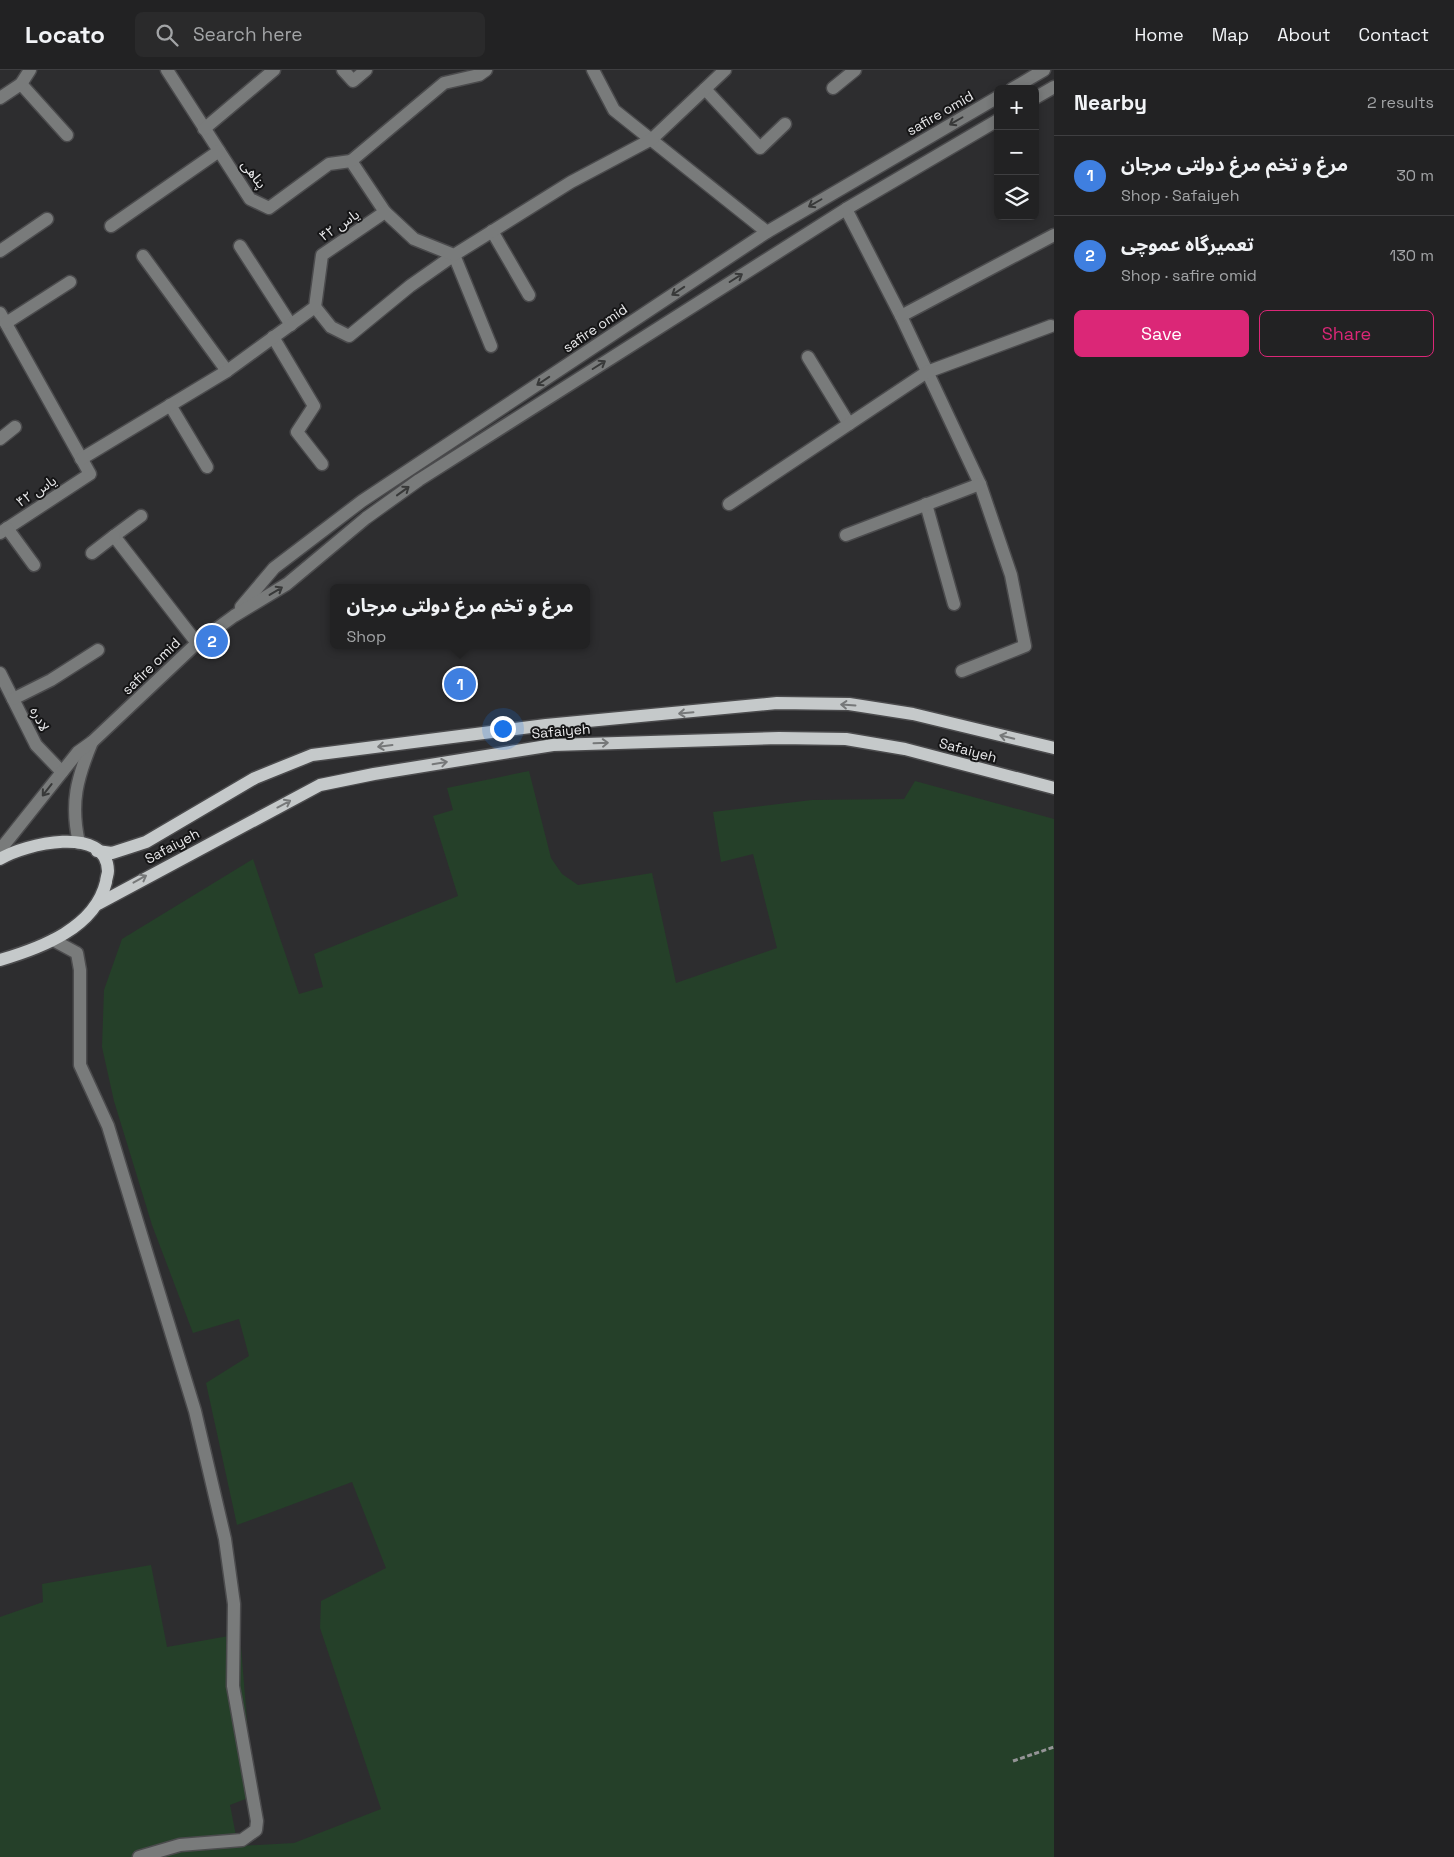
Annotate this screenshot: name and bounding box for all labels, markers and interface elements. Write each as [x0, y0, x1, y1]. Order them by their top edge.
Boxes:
search box [135, 12, 485, 57]
text: Locato [25, 19, 105, 50]
icon: search [153, 21, 181, 49]
text: Search here [193, 22, 302, 47]
text: Home [1135, 23, 1184, 46]
text: Map [1212, 23, 1249, 46]
text: About [1277, 23, 1331, 46]
text: Contact [1359, 23, 1429, 46]
map controls [994, 85, 1039, 220]
button: + [994, 85, 1039, 130]
street label: safire omid [903, 87, 977, 139]
text: Nearby [1074, 89, 1147, 116]
text: 2 results [1367, 92, 1434, 113]
one-way arrow [949, 117, 963, 127]
button: − [994, 130, 1039, 175]
text: مرغ و تخم مرغ دولتی مرجان [1121, 152, 1348, 177]
street label: پناهی [236, 156, 271, 193]
text: 1 [1086, 165, 1094, 186]
text: 30 m [1396, 165, 1434, 186]
button: layers [994, 175, 1039, 220]
text: Shop · Safaiyeh [1121, 185, 1240, 206]
one-way arrow [809, 199, 823, 209]
street label: یاس ۴۲ [315, 205, 363, 245]
text: تعمیرگاه عموچی [1121, 232, 1254, 257]
text: 2 [1085, 245, 1095, 266]
text: 130 m [1390, 245, 1434, 266]
text: Shop · safire omid [1121, 265, 1257, 286]
one-way arrow [729, 273, 743, 283]
one-way arrow [672, 286, 686, 296]
street label: safire omid [559, 300, 631, 356]
button: Save [1074, 310, 1249, 357]
button: Share [1259, 310, 1434, 357]
one-way arrow [592, 360, 606, 370]
one-way arrow [536, 375, 550, 386]
street label: یاس ۴۲ [12, 471, 60, 511]
one-way arrow [396, 486, 410, 496]
popup [330, 584, 590, 649]
one-way arrow [268, 586, 282, 596]
text: مرغ و تخم مرغ دولتی مرجان [347, 593, 574, 618]
pin: 2 [196, 622, 228, 660]
text: Shop [347, 626, 386, 647]
street label: safire omid [118, 634, 184, 698]
pin: 1 [444, 665, 476, 703]
one-way arrow [840, 700, 856, 709]
street label: لادره [26, 704, 54, 734]
one-way arrow [678, 708, 694, 717]
your location [490, 716, 516, 742]
street label: Safaiyeh [531, 719, 591, 743]
one-way arrow [999, 732, 1015, 741]
street label: Safaiyeh [937, 734, 999, 766]
one-way arrow [592, 738, 609, 748]
one-way arrow [377, 741, 393, 751]
one-way arrow [432, 758, 448, 768]
one-way arrow [42, 783, 53, 796]
one-way arrow [276, 799, 291, 808]
street label: Safaiyeh [142, 824, 202, 868]
one-way arrow [133, 874, 147, 884]

